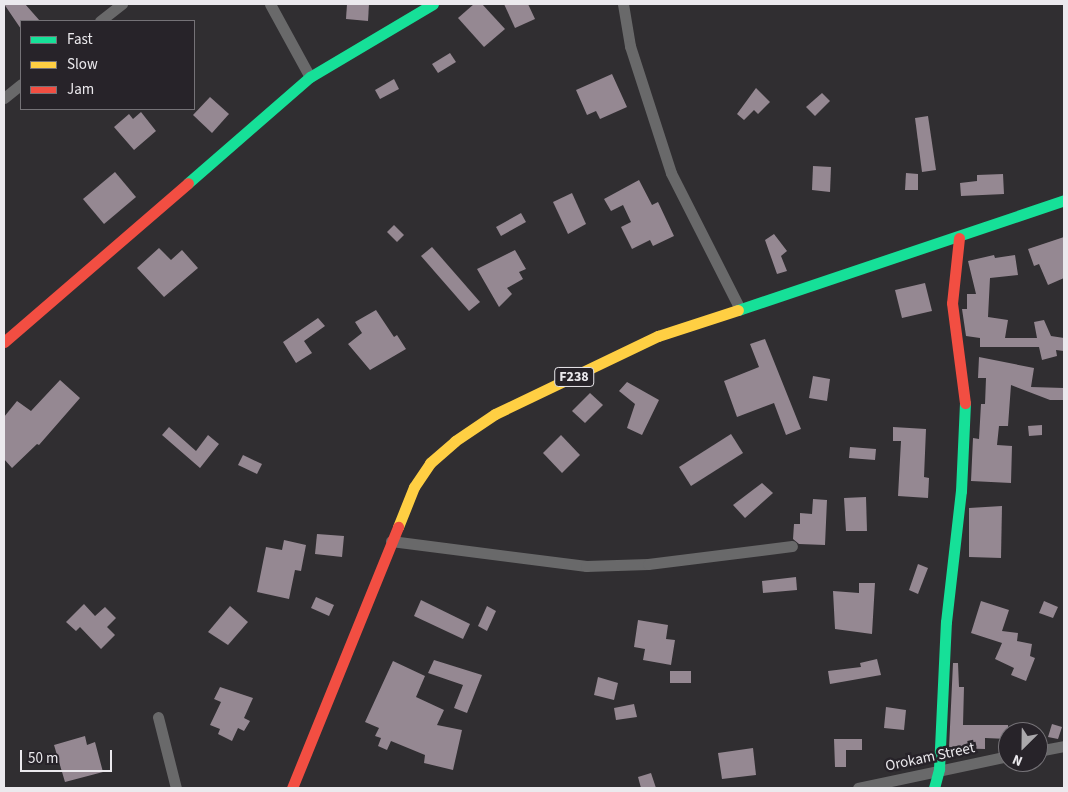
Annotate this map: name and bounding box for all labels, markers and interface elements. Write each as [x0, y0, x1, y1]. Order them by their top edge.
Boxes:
legend [20, 20, 195, 110]
text: Fast [67, 29, 93, 50]
text: Slow [67, 54, 98, 75]
text: Jam [67, 79, 94, 100]
road number: F238 [554, 366, 594, 388]
north arrow [998, 722, 1048, 772]
street label: Orokam Street [884, 739, 976, 775]
scale bar [22, 740, 115, 772]
text: 50 m [28, 748, 58, 769]
text: N [1009, 749, 1026, 771]

